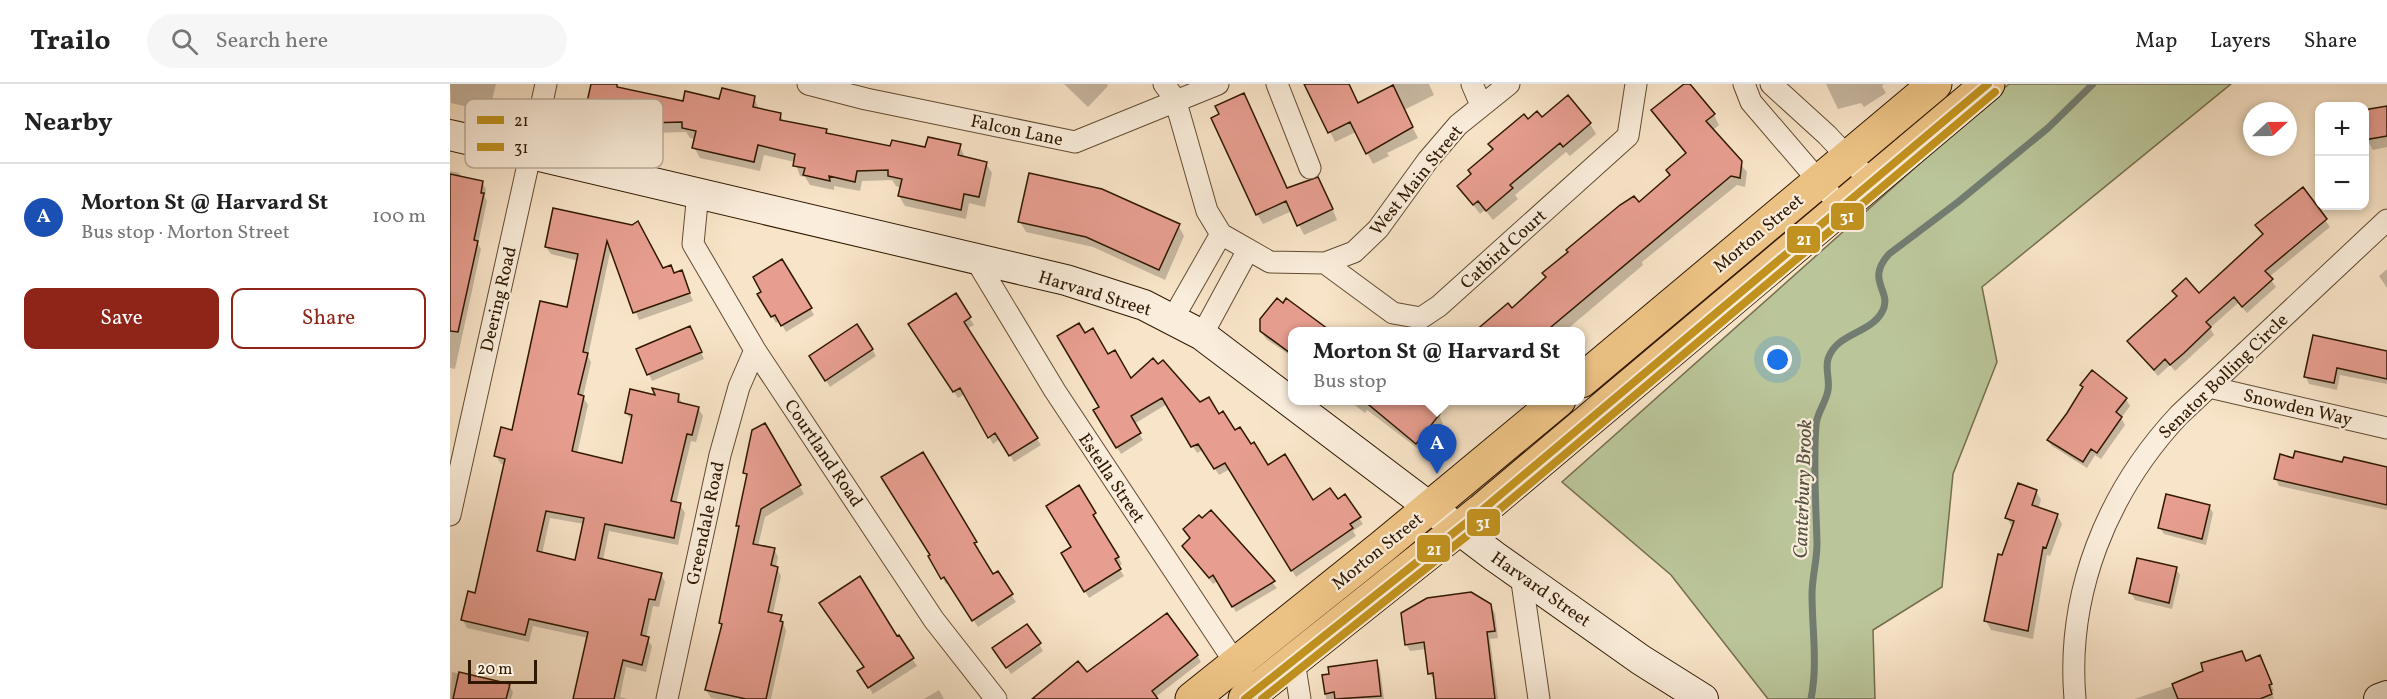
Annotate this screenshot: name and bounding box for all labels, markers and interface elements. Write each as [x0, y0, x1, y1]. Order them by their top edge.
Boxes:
search box [147, 14, 567, 68]
text: Trailo [30, 22, 111, 61]
icon: search [168, 25, 201, 58]
text: Search here [216, 26, 328, 57]
text: Map [2135, 27, 2177, 56]
text: Layers [2210, 27, 2271, 56]
text: Share [2304, 27, 2357, 56]
legend [465, 99, 663, 168]
north arrow [2243, 102, 2297, 156]
map controls [2315, 102, 2369, 210]
button: + [2315, 102, 2369, 156]
text: Nearby [24, 105, 113, 141]
street label: Falcon Lane [968, 109, 1065, 153]
text: 21 [514, 111, 529, 133]
street label: West Main Street [1365, 120, 1469, 241]
text: 31 [514, 138, 528, 160]
button: − [2315, 156, 2369, 210]
text: Morton St @ Harvard St [81, 188, 328, 219]
street label: Morton Street [1709, 189, 1809, 279]
line badge: 31 [1830, 202, 1865, 231]
text: A [36, 203, 51, 231]
text: 100 m [372, 203, 426, 231]
street label: Catbird Court [1455, 204, 1553, 296]
text: 31 [1840, 207, 1854, 229]
text: Bus stop · Morton Street [81, 219, 290, 247]
line badge: 21 [1786, 225, 1821, 254]
text: 21 [1797, 230, 1811, 252]
street label: Deering Road [475, 244, 524, 354]
street label: Harvard Street [1035, 265, 1154, 323]
button: Save [24, 288, 219, 349]
button: Share [231, 288, 426, 349]
street label: Senator Bolling Circle [2154, 309, 2294, 446]
popup [1288, 327, 1585, 405]
text: Morton St @ Harvard St [1313, 337, 1560, 368]
your location [1763, 345, 1792, 374]
text: Bus stop [1313, 368, 1387, 396]
street label: Snowden Way [2241, 384, 2355, 433]
street label: Courtland Road [777, 395, 868, 513]
water label: Canterbury Brook [1788, 419, 1820, 559]
pin: A [1418, 424, 1456, 474]
street label: Estella Street [1071, 429, 1150, 529]
street label: Greendale Road [681, 459, 732, 587]
street label: Morton Street [1327, 508, 1429, 597]
line badge: 31 [1466, 508, 1501, 537]
text: 31 [1476, 513, 1490, 535]
line badge: 21 [1416, 534, 1451, 563]
text: 21 [1427, 540, 1441, 562]
street label: Harvard Street [1485, 546, 1595, 634]
scale bar [468, 657, 537, 684]
text: 20 m [477, 659, 512, 681]

